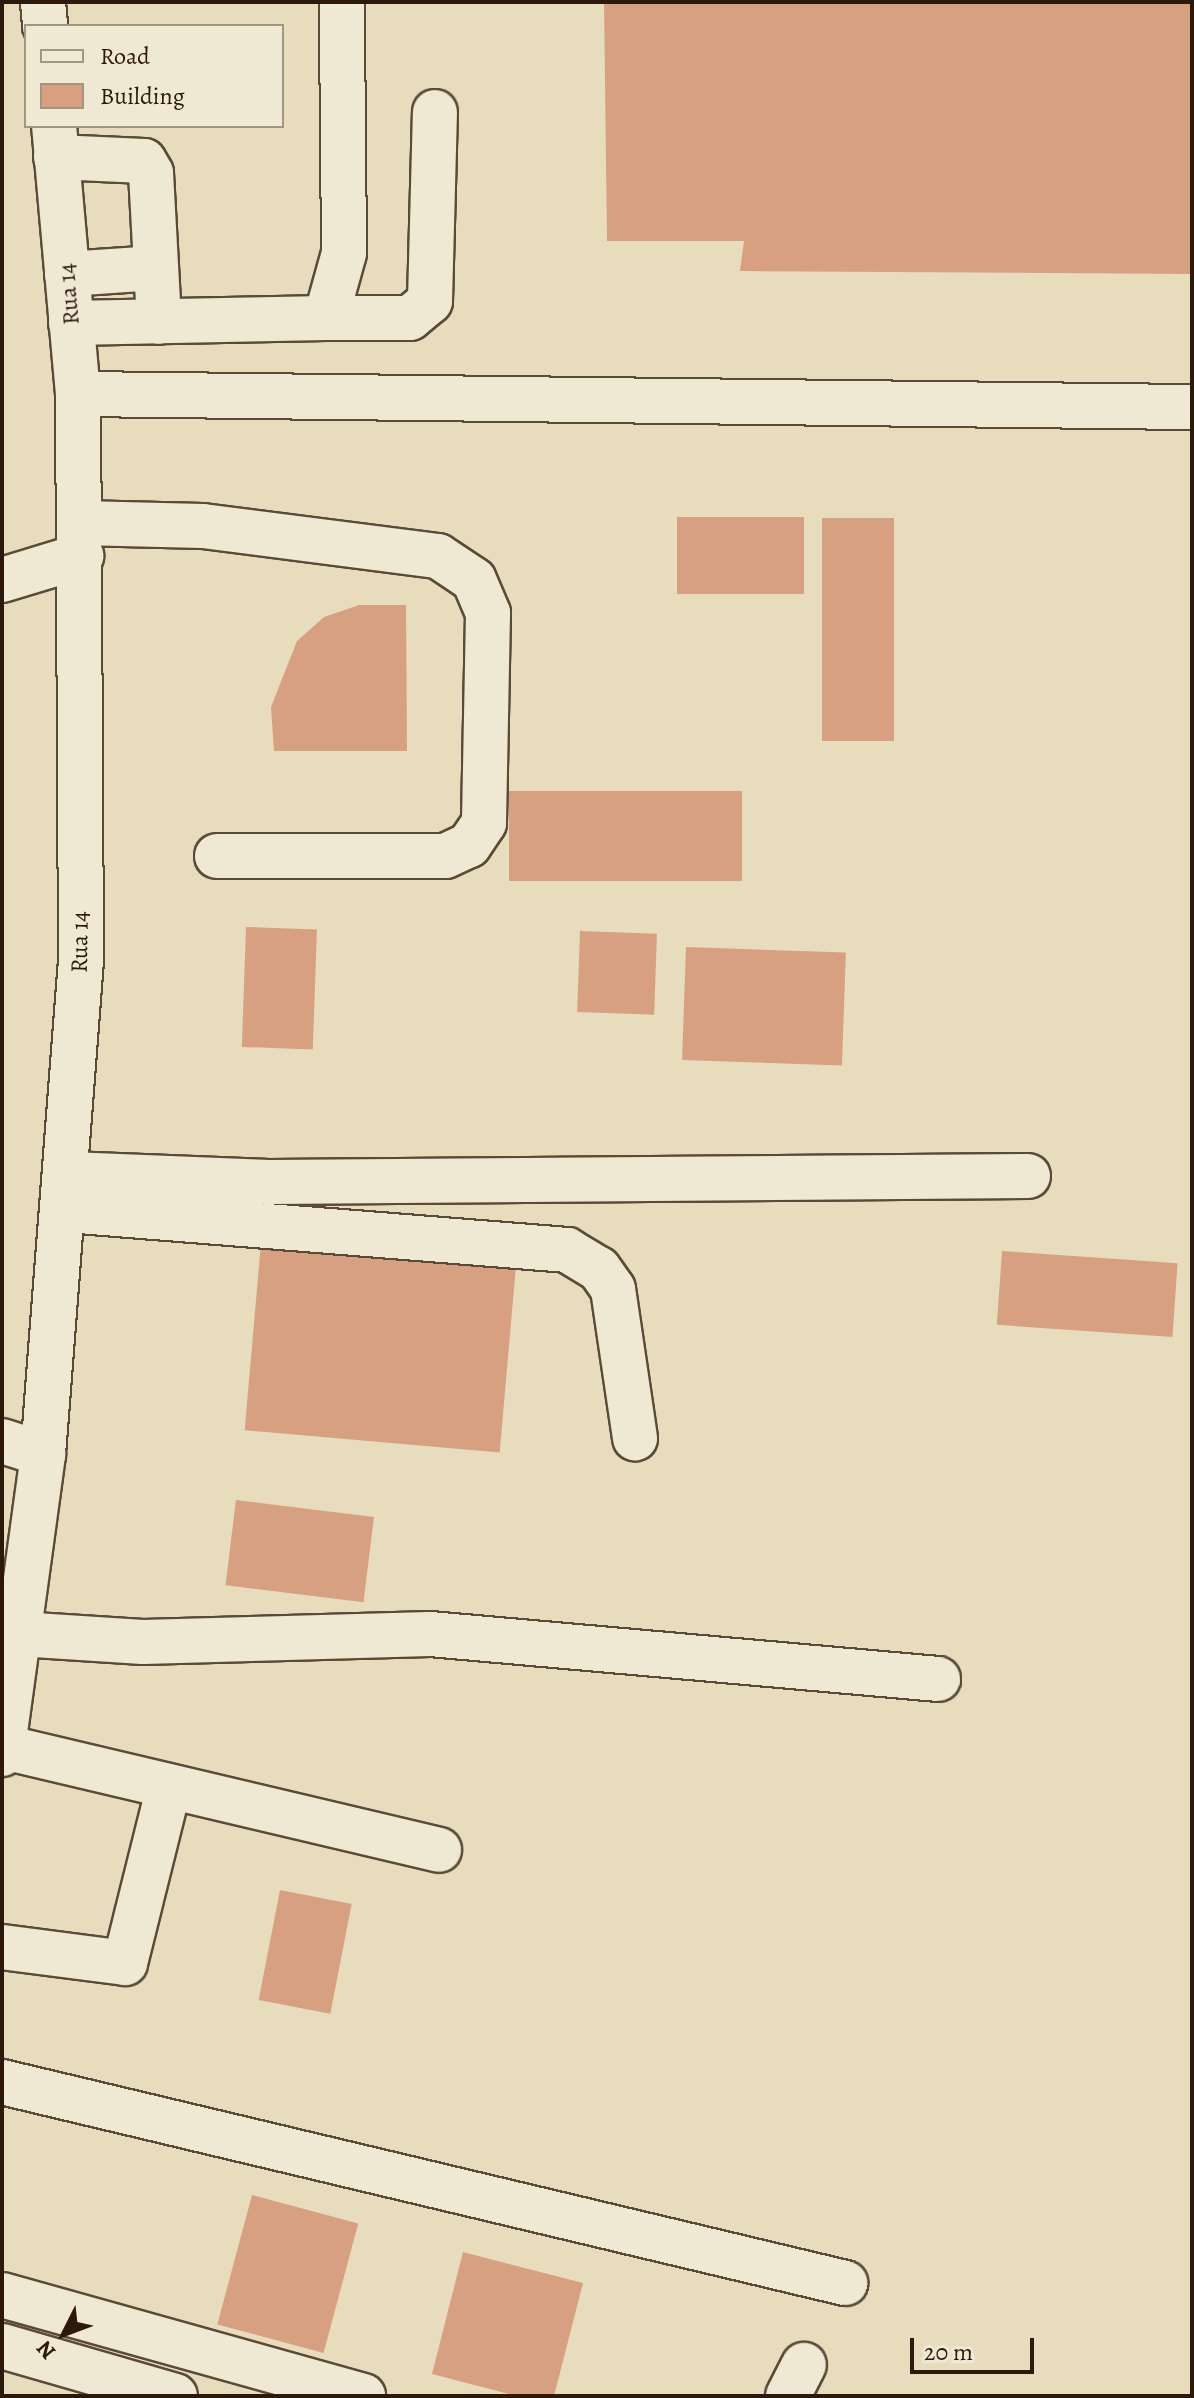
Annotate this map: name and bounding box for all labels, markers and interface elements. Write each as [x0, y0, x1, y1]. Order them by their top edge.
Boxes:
legend [24, 24, 284, 128]
text: Road [100, 40, 150, 72]
text: Building [100, 80, 185, 112]
street label: Rua 14 [52, 262, 86, 326]
street label: Rua 14 [65, 911, 95, 973]
north arrow [24, 2294, 104, 2374]
scale bar [914, 2322, 1038, 2372]
text: N [30, 2334, 63, 2366]
text: 20 m [924, 2336, 973, 2368]

